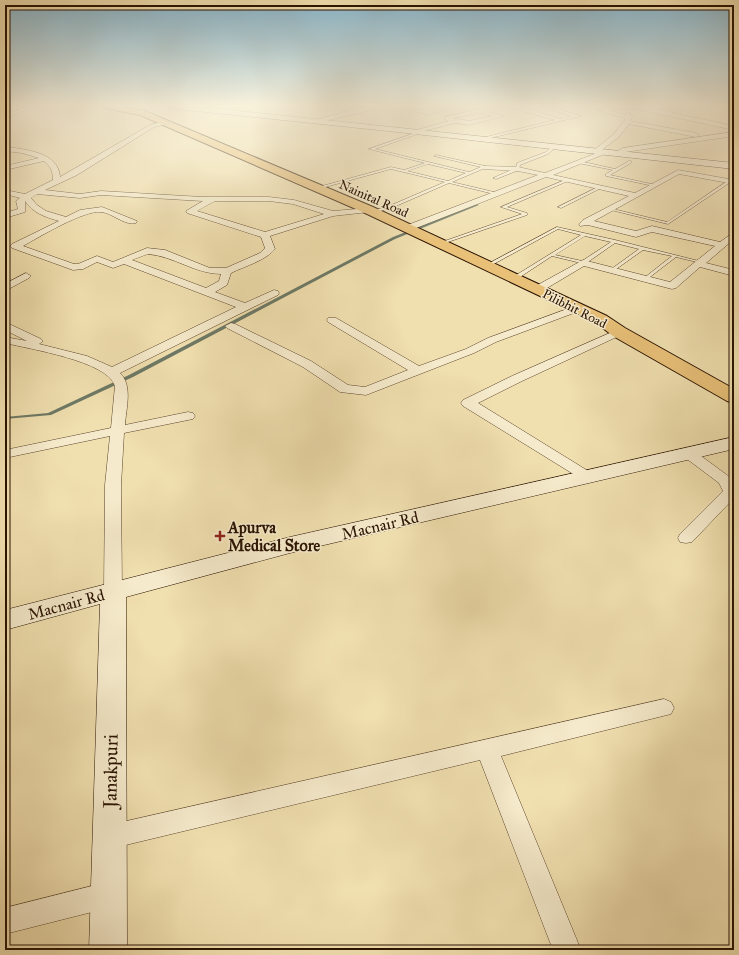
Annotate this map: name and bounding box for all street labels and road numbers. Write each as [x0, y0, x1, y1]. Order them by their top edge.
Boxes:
street label: Nainital Road [336, 176, 411, 222]
street label: Pilibhit Road [540, 286, 610, 332]
street label: Macnair Rd [340, 507, 420, 544]
street label: Macnair Rd [26, 585, 106, 624]
street label: Janakpuri [98, 734, 124, 810]

